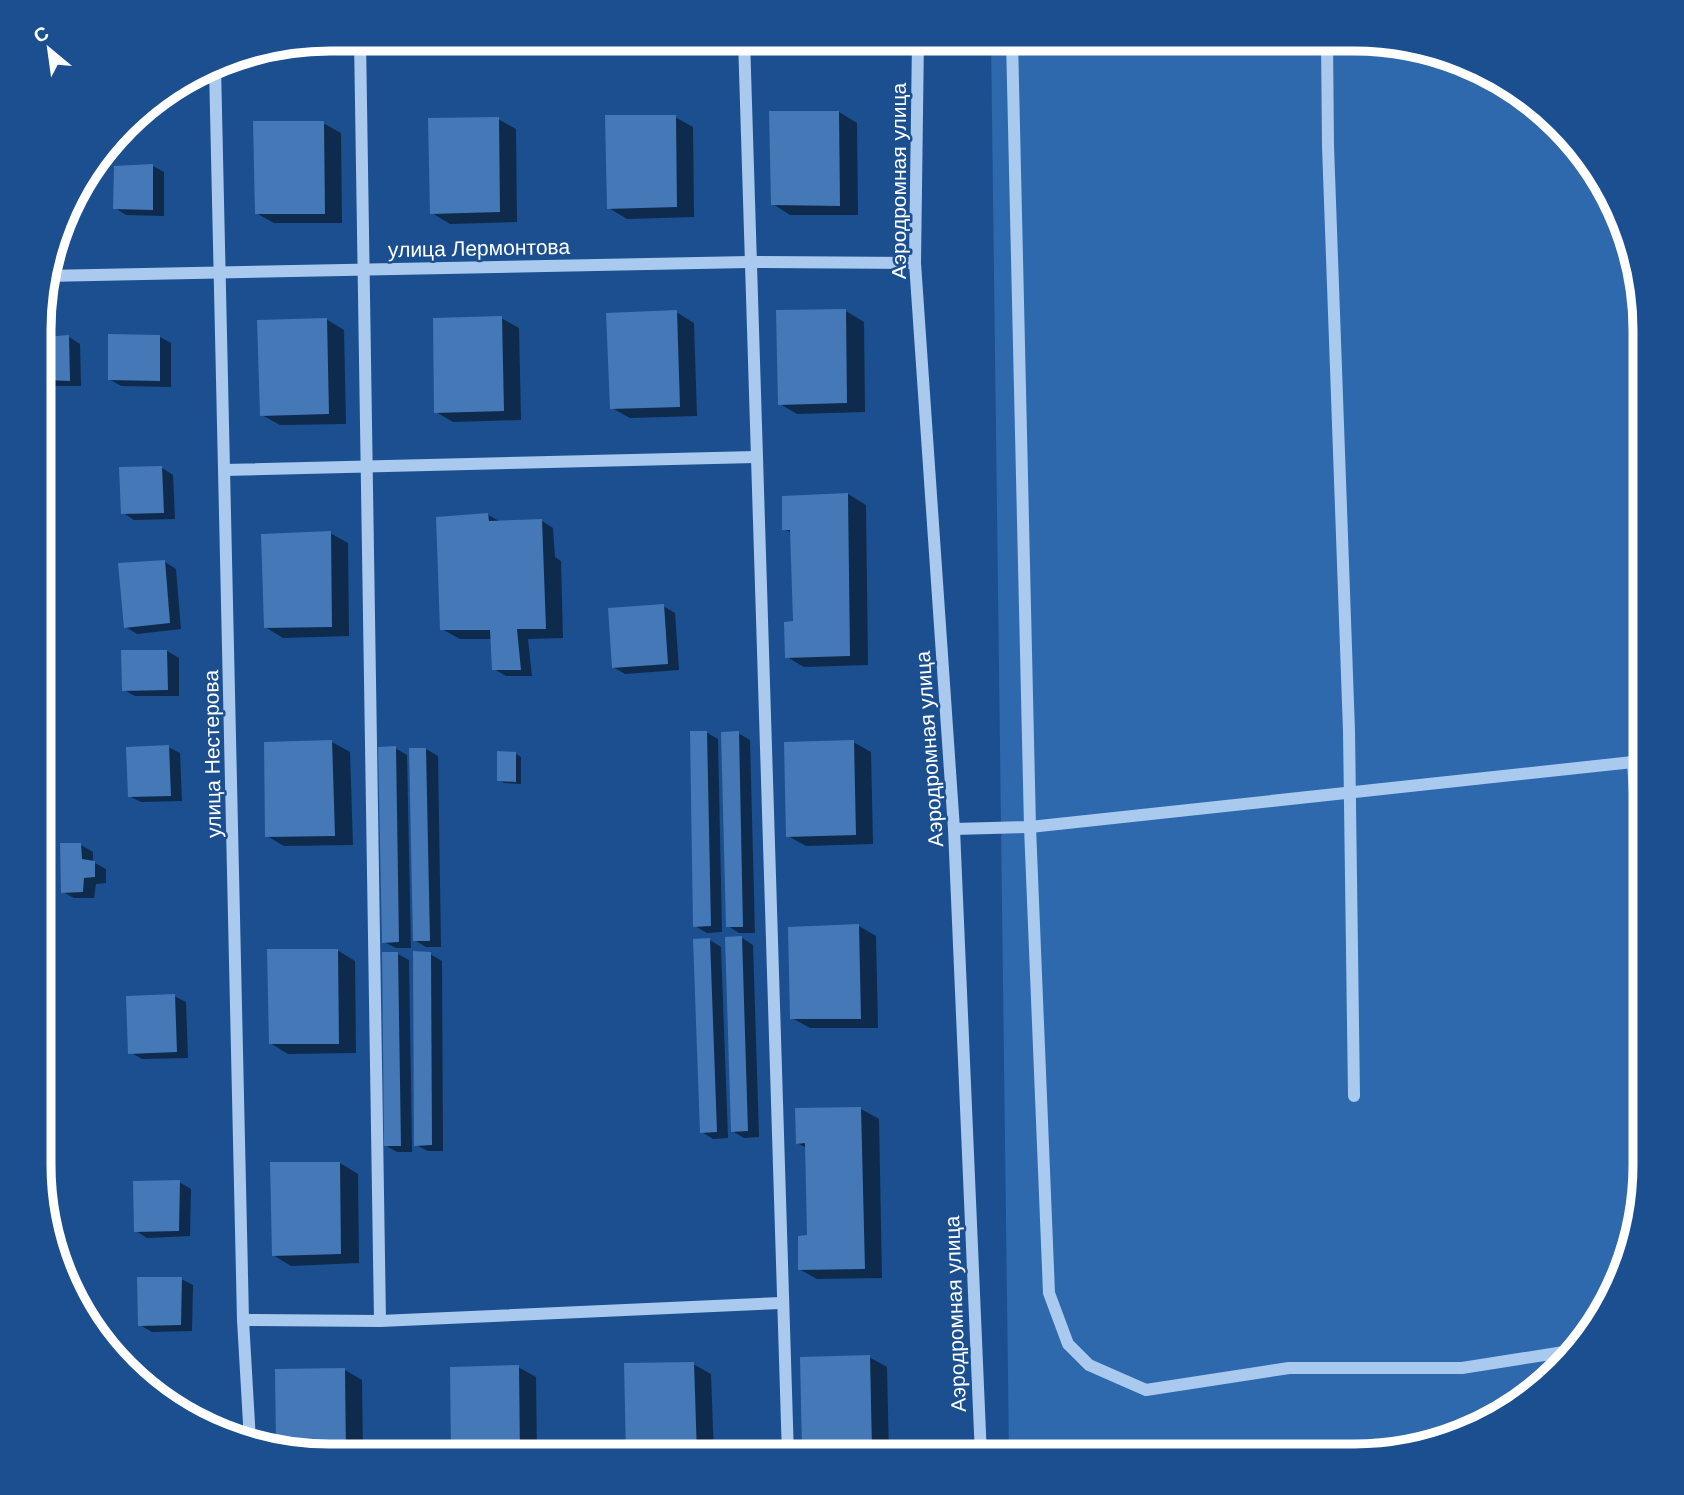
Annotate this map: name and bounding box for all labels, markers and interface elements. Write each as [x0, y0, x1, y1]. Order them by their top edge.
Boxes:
north arrow [14, 14, 84, 84]
text: С [30, 22, 52, 47]
street label: Аэродромная улица [887, 83, 910, 279]
street label: улица Лермонтова [388, 235, 571, 261]
street label: Аэродромная улица [911, 650, 947, 848]
street label: улица Нестерова [199, 670, 225, 838]
street label: Аэродромная улица [940, 1215, 970, 1413]

